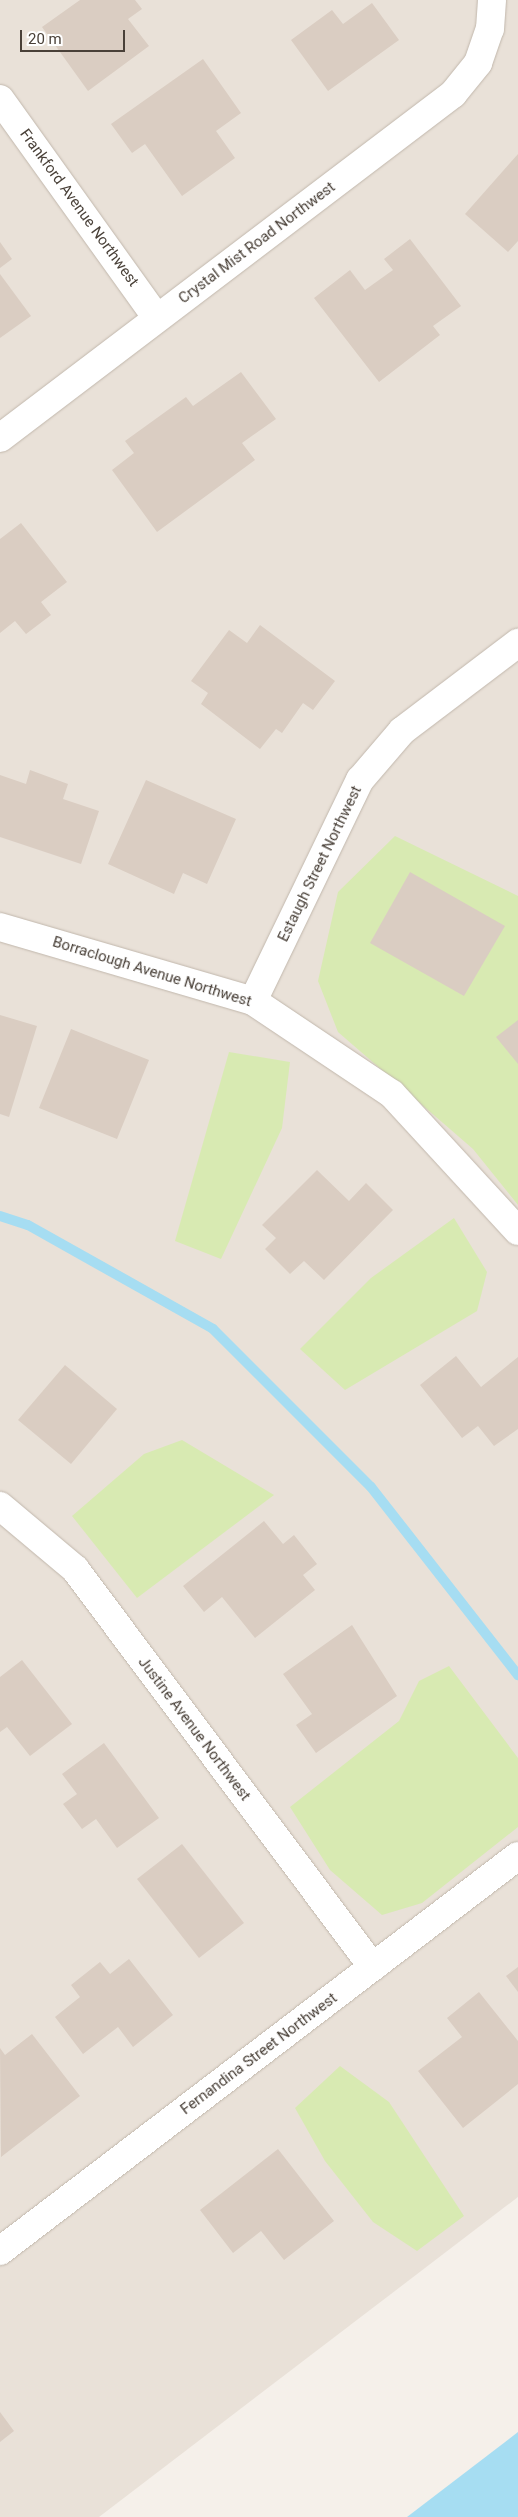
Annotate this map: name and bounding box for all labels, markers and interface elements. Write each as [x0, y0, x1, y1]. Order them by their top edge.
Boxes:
scale bar [22, 20, 128, 52]
text: 20 m [28, 30, 62, 48]
street label: Frankford Avenue Northwest [16, 126, 142, 290]
street label: Crystal Mist Road Northwest [175, 178, 339, 308]
street label: Estaugh Street Northwest [274, 783, 366, 945]
street label: Borraclough Avenue Northwest [50, 933, 254, 1011]
street label: Justine Avenue Northwest [134, 1654, 254, 1804]
street label: Fernandina Street Northwest [177, 1989, 341, 2119]

